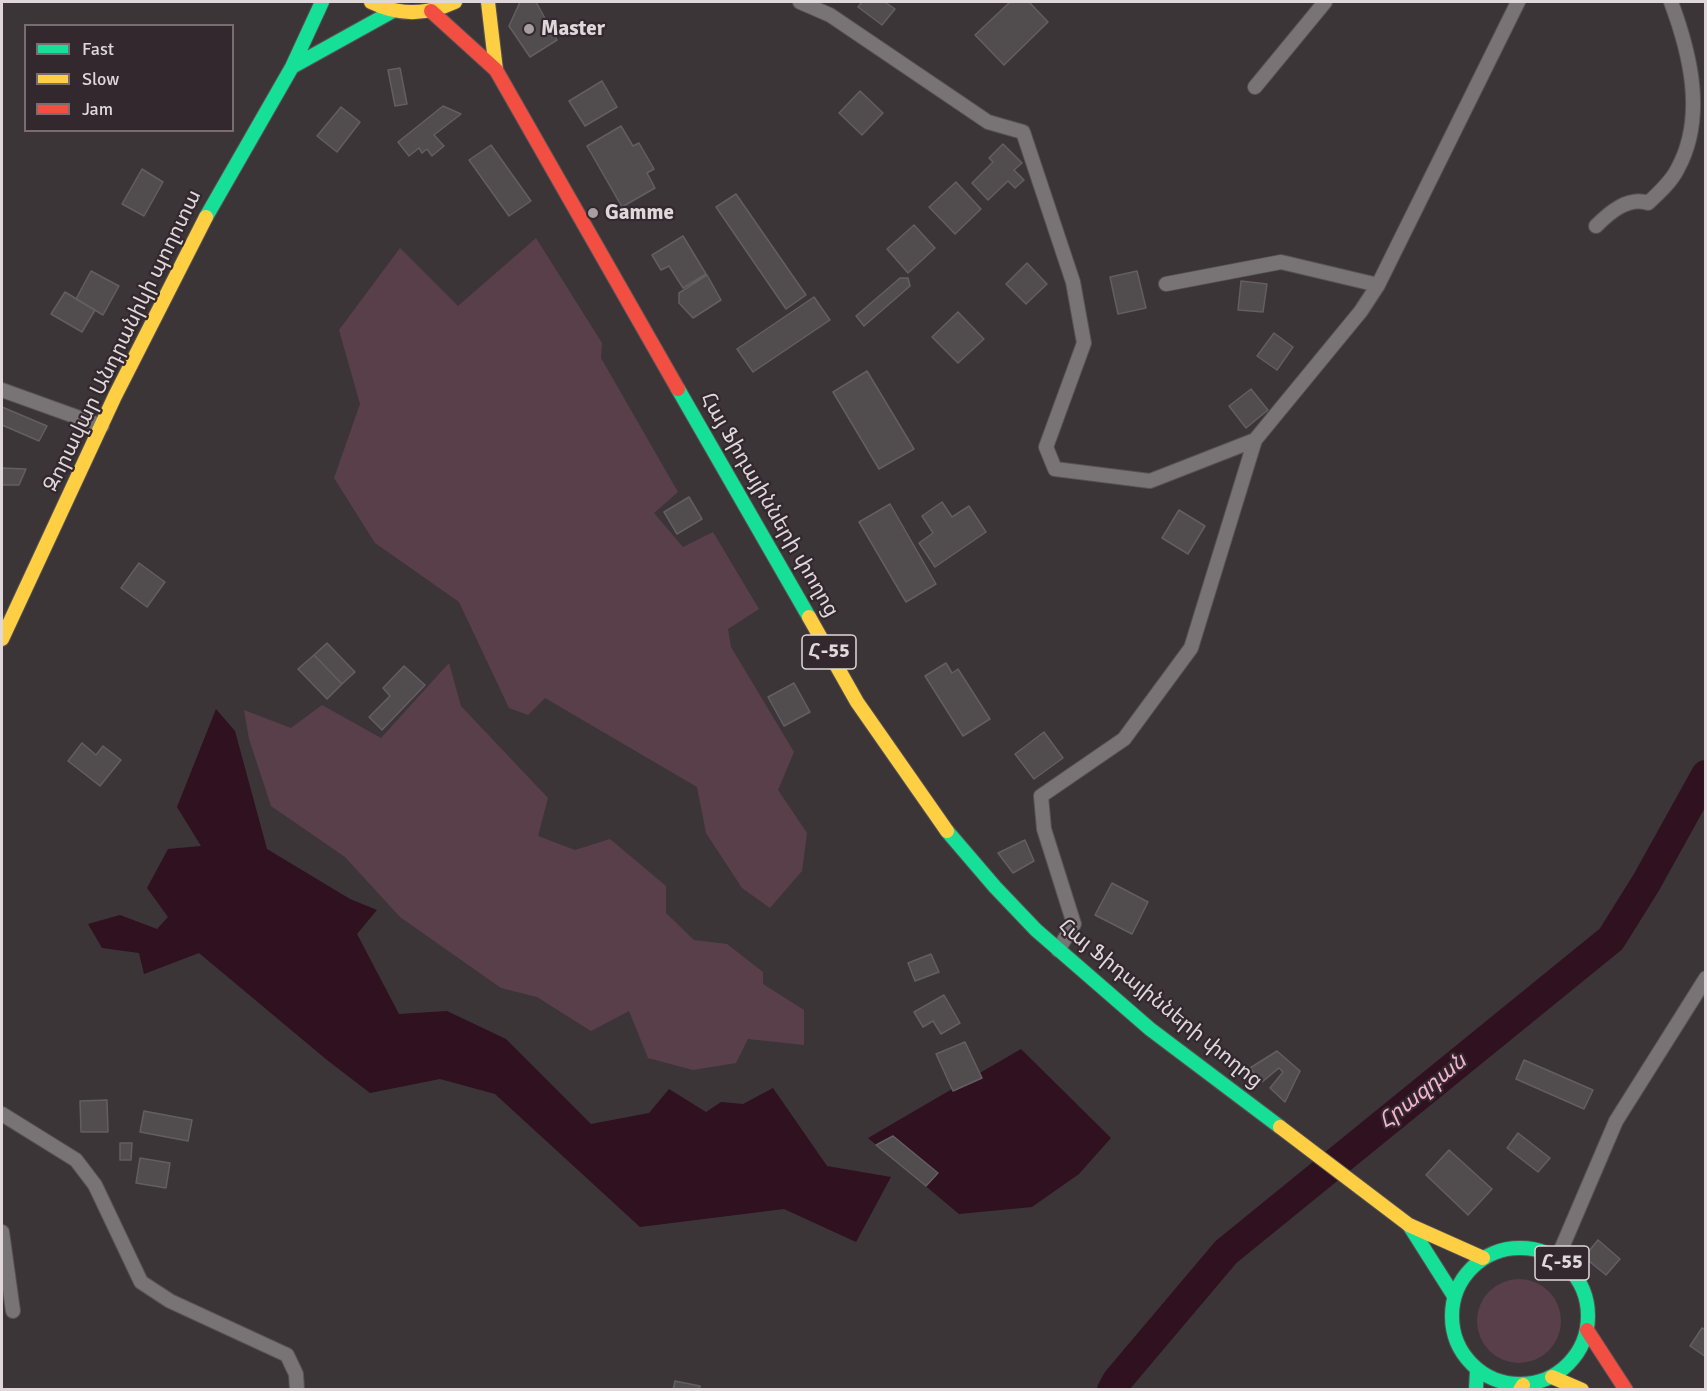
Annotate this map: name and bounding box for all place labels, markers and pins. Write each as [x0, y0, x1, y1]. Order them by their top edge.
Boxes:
place label: Master [541, 16, 605, 42]
marker: Master [522, 22, 536, 36]
place label: Gamme [605, 200, 674, 226]
marker: Gamme [586, 206, 600, 220]

